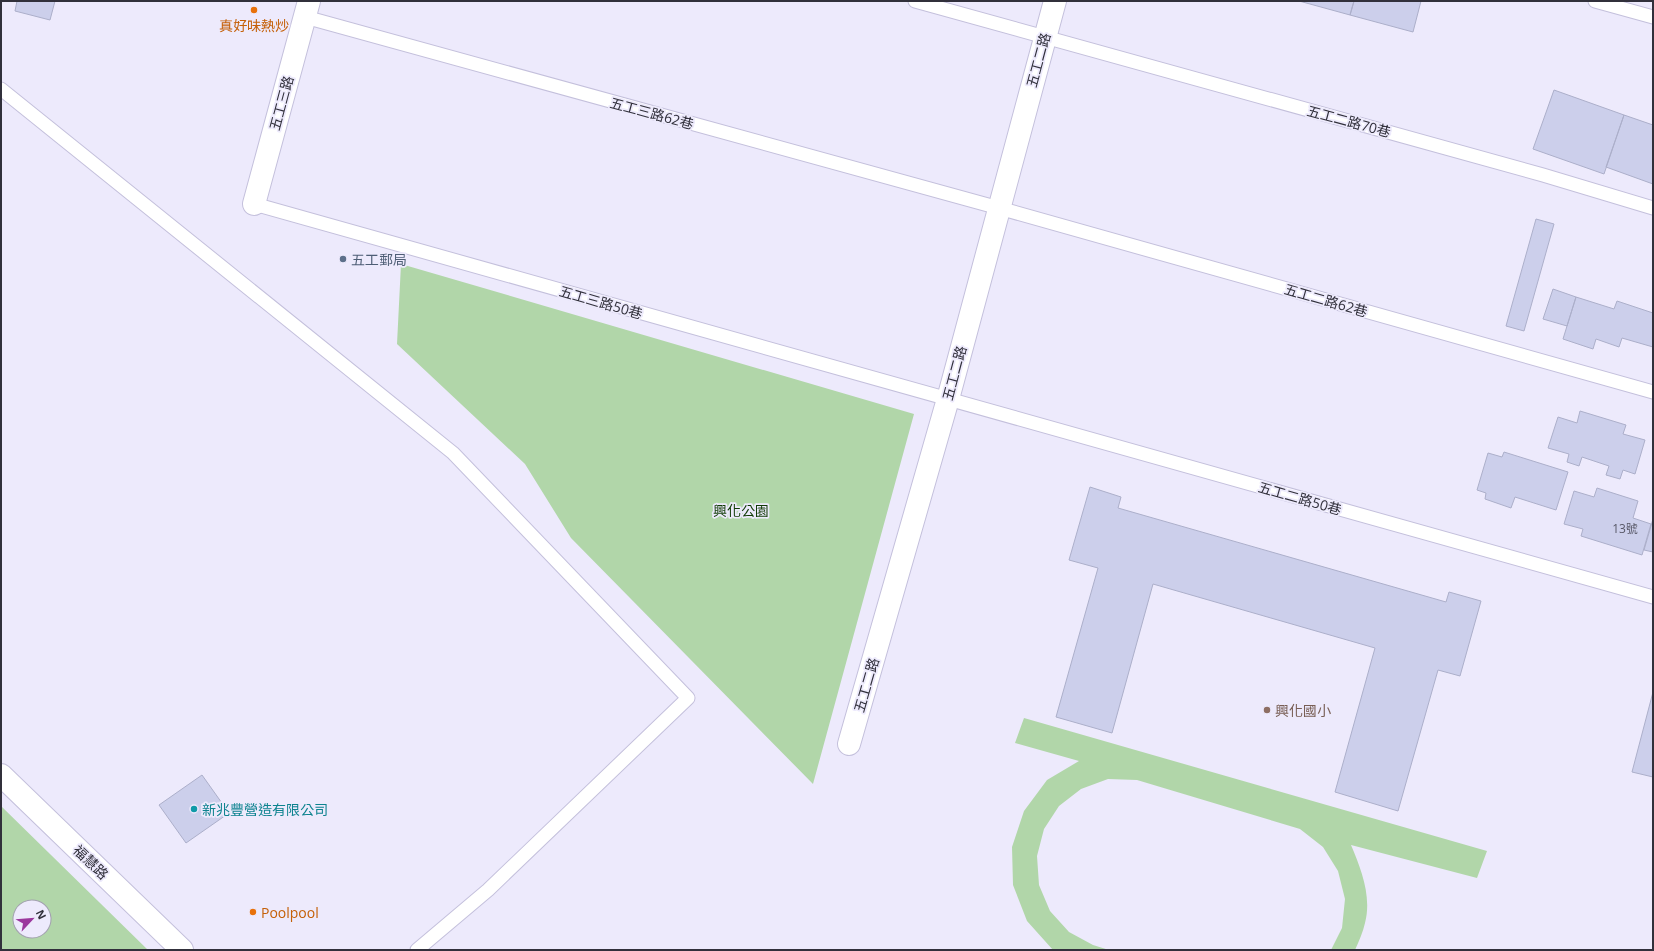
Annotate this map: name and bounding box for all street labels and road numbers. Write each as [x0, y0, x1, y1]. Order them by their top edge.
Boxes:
street label: 五工二路 [1022, 30, 1054, 90]
street label: 五工三路 [265, 73, 297, 133]
street label: 五工三路62巷 [608, 93, 696, 133]
street label: 五工二路70巷 [1305, 101, 1393, 141]
street label: 五工二路62巷 [1282, 279, 1370, 321]
street label: 五工三路50巷 [557, 281, 645, 323]
street label: 五工二路 [938, 343, 970, 403]
street label: 五工二路50巷 [1256, 477, 1344, 519]
street label: 五工二路 [849, 655, 883, 715]
street label: 福慧路 [69, 841, 113, 883]

